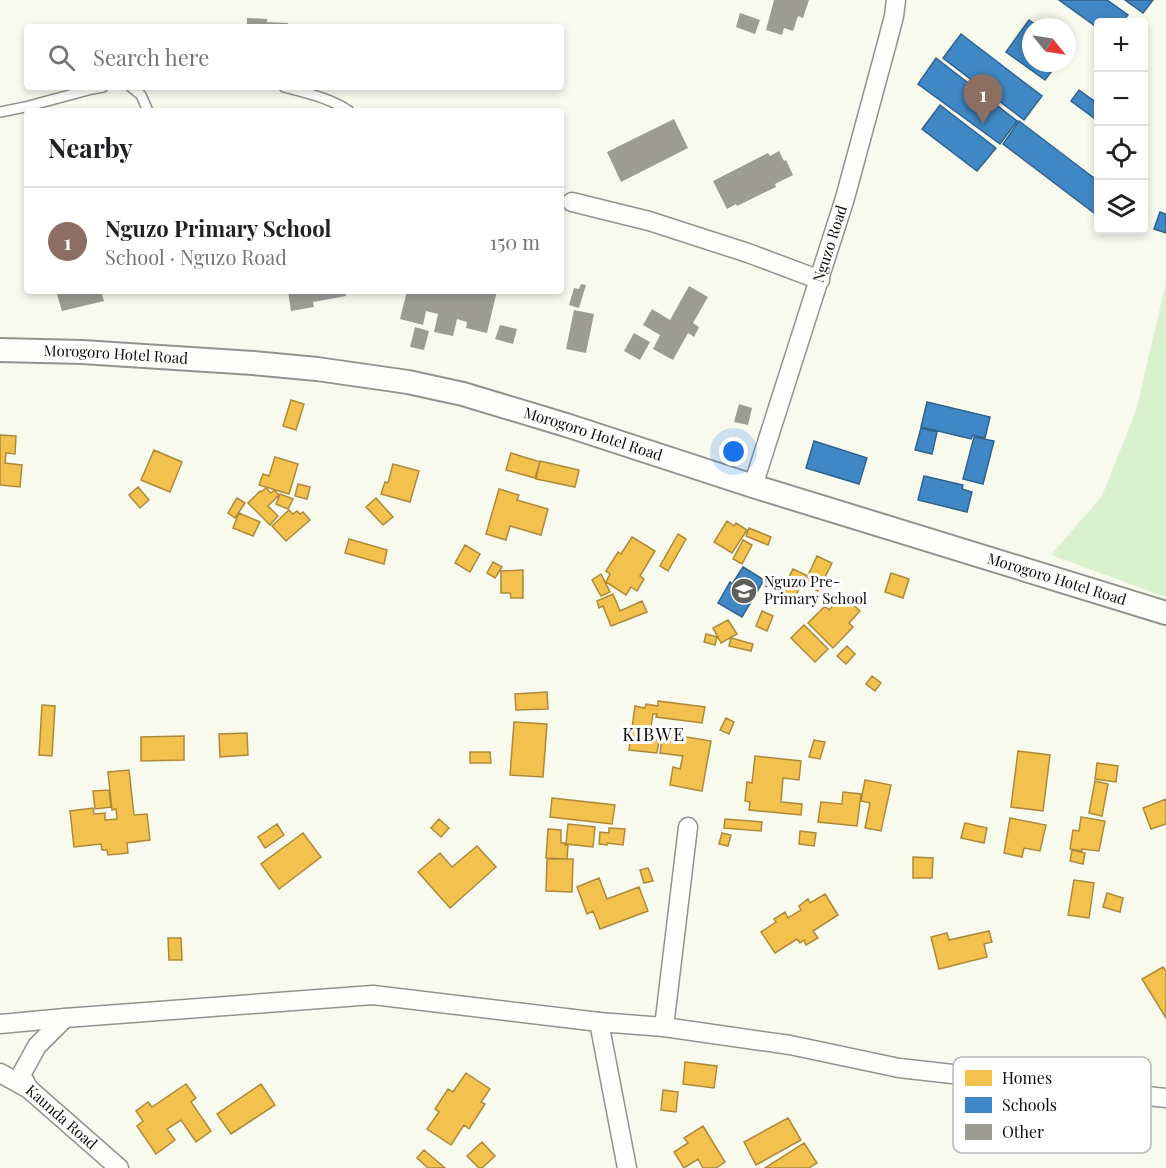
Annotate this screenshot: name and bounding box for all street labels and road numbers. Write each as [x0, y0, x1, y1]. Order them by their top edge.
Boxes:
street label: Nguzo Road [808, 202, 851, 285]
street label: Morogoro Hotel Road [44, 340, 189, 368]
street label: Morogoro Hotel Road [522, 402, 666, 465]
street label: Morogoro Hotel Road [985, 548, 1129, 609]
street label: Kaunda Road [22, 1080, 102, 1154]

